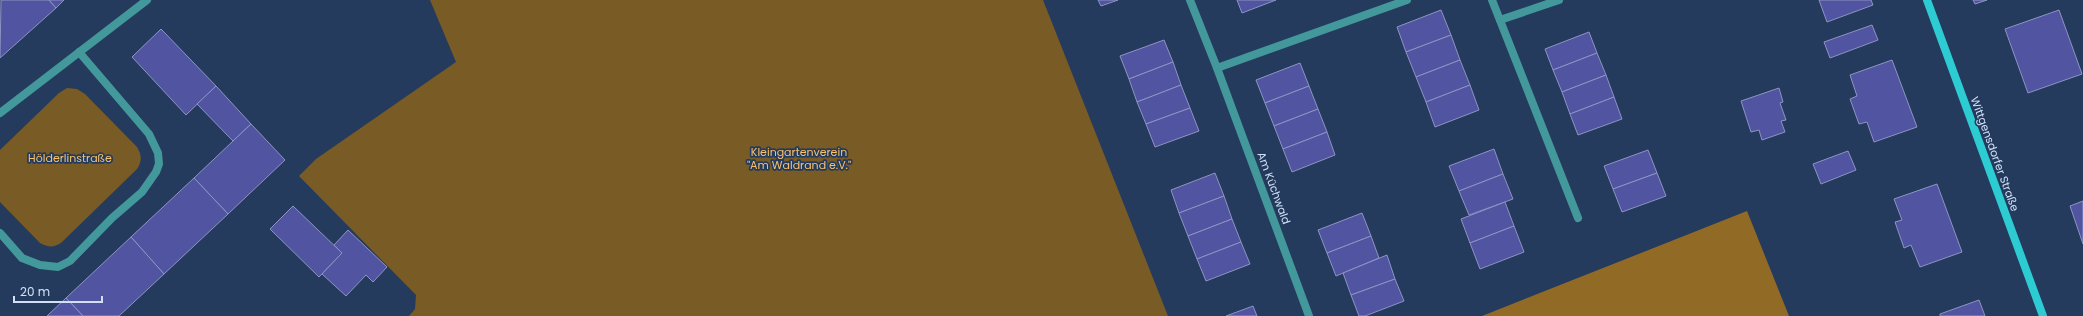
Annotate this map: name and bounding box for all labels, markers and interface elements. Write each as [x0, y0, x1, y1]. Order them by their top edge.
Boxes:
street label: Wittgensdorfer Straße [1967, 94, 2023, 214]
park label: Kleingartenverein "Am Waldrand e.V." [747, 144, 851, 173]
park label: Hölderlinstraße [28, 150, 112, 166]
street label: Am Küchwald [1254, 150, 1294, 226]
scale bar [14, 278, 102, 304]
text: 20 m [20, 283, 50, 300]

